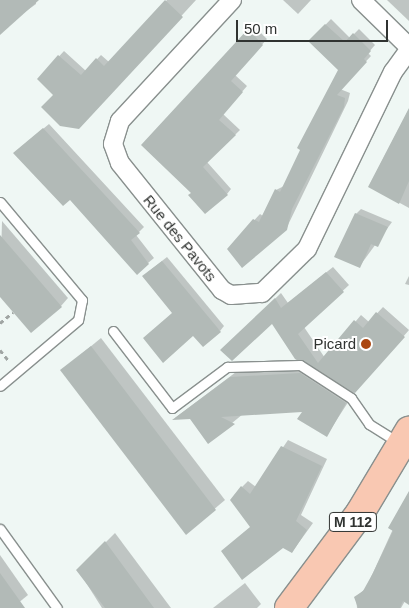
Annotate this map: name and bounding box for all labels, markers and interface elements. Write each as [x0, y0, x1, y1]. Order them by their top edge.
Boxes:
scale bar [239, 10, 392, 42]
text: 50 m [244, 20, 277, 37]
street label: Rue des Pavots [140, 191, 220, 285]
place label: Picard [313, 335, 356, 353]
marker: Picard [360, 338, 372, 350]
road number: M 112 [328, 511, 378, 534]

